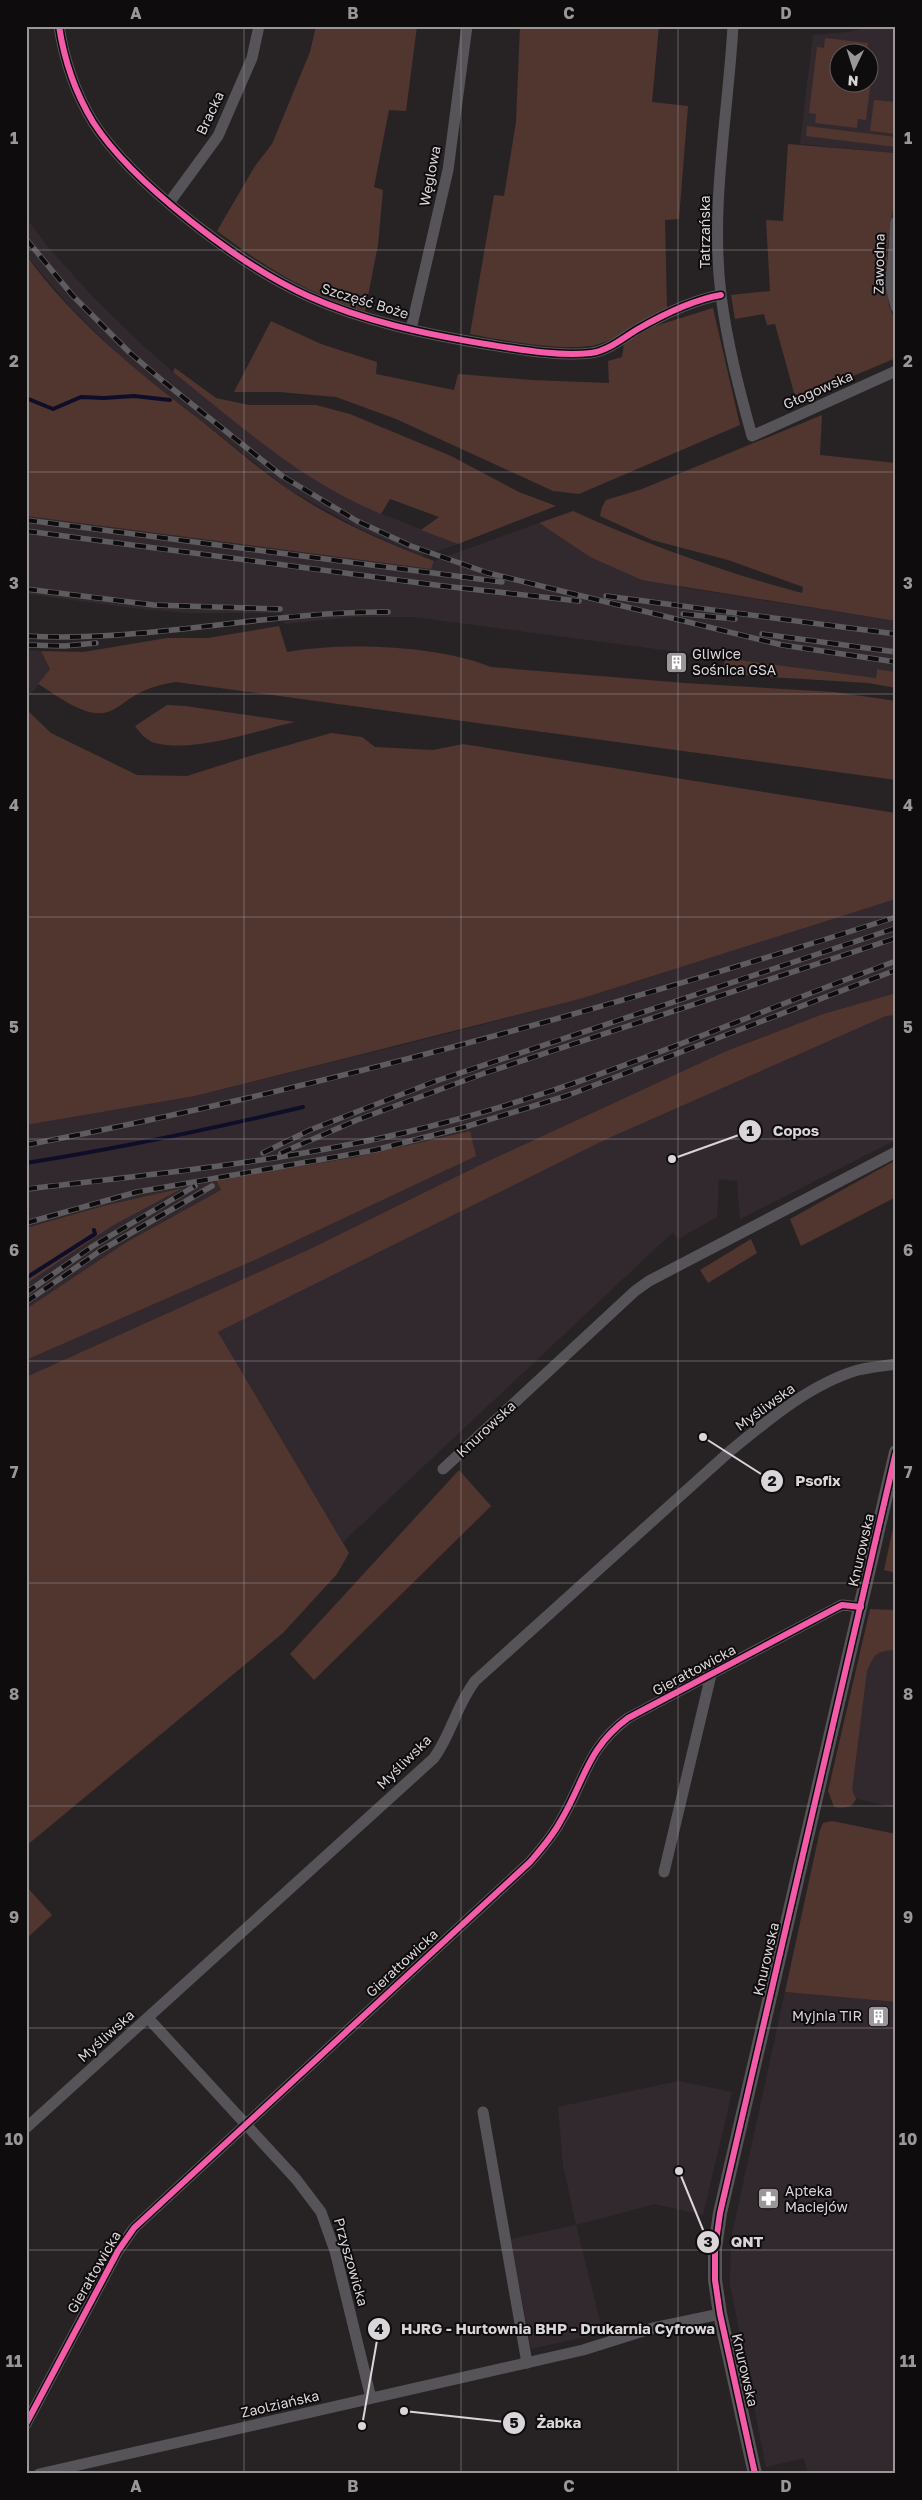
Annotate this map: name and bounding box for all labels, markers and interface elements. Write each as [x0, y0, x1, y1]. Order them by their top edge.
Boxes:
text: A [130, 3, 142, 23]
text: B [347, 3, 359, 23]
text: C [563, 3, 575, 23]
text: D [780, 3, 792, 23]
north arrow [830, 42, 880, 92]
text: N [847, 73, 859, 90]
street label: Bracka [192, 88, 227, 137]
text: 1 [10, 128, 18, 148]
text: 1 [904, 128, 912, 148]
street label: Węglowa [415, 144, 444, 208]
street label: Tatrzańska [696, 195, 713, 269]
street label: Zawodna [869, 233, 888, 295]
street label: Szczęść Boże [319, 279, 411, 322]
text: 2 [9, 351, 19, 371]
text: 2 [903, 351, 913, 371]
street label: Głogowska [780, 367, 855, 412]
text: 3 [9, 573, 19, 593]
text: 3 [903, 573, 913, 593]
place label: Gliwice Sośnica GSA [692, 645, 777, 678]
building icon: Gliwice Sośnica GSA [664, 650, 688, 674]
text: 4 [9, 795, 19, 815]
text: 4 [903, 795, 913, 815]
text: 5 [9, 1017, 19, 1037]
text: 5 [903, 1017, 913, 1037]
callout: Copos [738, 1116, 829, 1146]
text: 1 [746, 1121, 754, 1139]
text: Copos [773, 1121, 819, 1139]
text: 6 [9, 1240, 19, 1260]
text: 6 [903, 1240, 913, 1260]
street label: Myśliwska [731, 1379, 798, 1434]
street label: Knurowska [453, 1397, 519, 1460]
text: 7 [10, 1462, 19, 1482]
text: 7 [904, 1462, 913, 1482]
callout: Psofix [760, 1466, 850, 1496]
text: 2 [767, 1471, 777, 1489]
text: Psofix [795, 1471, 841, 1489]
street label: Knurowska [844, 1512, 877, 1588]
street label: Gierałtowicka [649, 1640, 738, 1699]
text: 8 [9, 1684, 19, 1704]
text: 8 [903, 1684, 913, 1704]
street label: Myśliwska [373, 1731, 434, 1792]
text: 9 [9, 1907, 19, 1927]
text: 9 [903, 1907, 913, 1927]
street label: Knurowska [749, 1921, 782, 1997]
street label: Gierałtowicka [362, 1925, 441, 2000]
building icon: Myjnia TIR [866, 2004, 890, 2028]
street label: Myśliwska [74, 2006, 137, 2065]
place label: Myjnia TIR [792, 2007, 862, 2024]
text: 10 [5, 2129, 23, 2149]
text: 10 [899, 2129, 917, 2149]
place label: Apteka Maciejów [785, 2182, 848, 2215]
pharmacy icon: Apteka Maciejów [757, 2187, 781, 2211]
street label: Przyszowicka [331, 2216, 372, 2308]
callout: QNT [696, 2227, 774, 2257]
street label: Gierałtowicka [63, 2228, 124, 2316]
text: 3 [703, 2232, 713, 2250]
text: QNT [731, 2232, 764, 2250]
callout: HJRG - Hurtownia BHP - Drukarnia Cyfrowa [366, 2314, 725, 2344]
text: 4 [374, 2319, 384, 2337]
text: HJRG - Hurtownia BHP - Drukarnia Cyfrowa [401, 2319, 715, 2337]
street label: Knurowska [729, 2332, 762, 2408]
text: 11 [6, 2351, 22, 2371]
text: 11 [900, 2351, 916, 2371]
street label: Zaolziańska [239, 2386, 321, 2421]
callout: Żabka [501, 2408, 591, 2438]
text: 5 [509, 2413, 519, 2431]
text: Żabka [537, 2413, 582, 2431]
text: A [130, 2476, 142, 2496]
text: B [347, 2476, 359, 2496]
text: C [563, 2476, 575, 2496]
text: D [780, 2476, 792, 2496]

